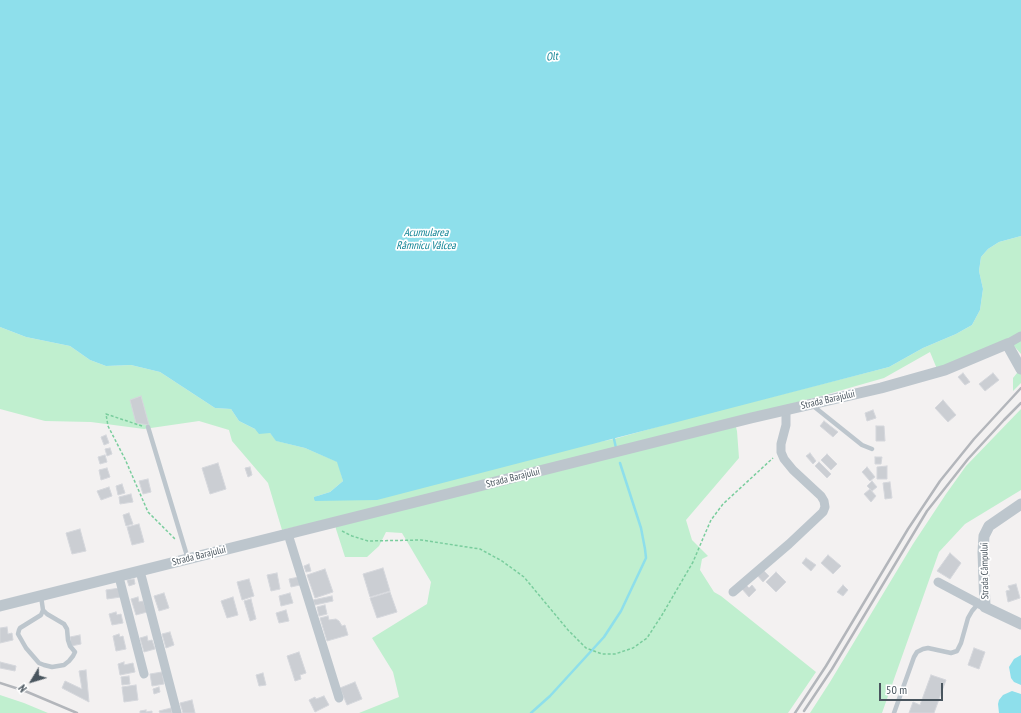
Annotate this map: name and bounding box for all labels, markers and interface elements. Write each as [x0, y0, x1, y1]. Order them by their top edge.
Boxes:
water label: Olt [545, 50, 559, 64]
water label: Acumularea Râmnicu Vâlcea [396, 226, 456, 252]
street label: Strada Barajului [800, 388, 856, 412]
street label: Strada Barajului [485, 466, 541, 490]
street label: Strada Câmpului [979, 542, 991, 600]
street label: Strada Barajului [171, 544, 227, 568]
north arrow [12, 661, 52, 701]
scale bar [881, 675, 945, 701]
text: N [15, 682, 30, 695]
text: 50 m [886, 682, 907, 697]

